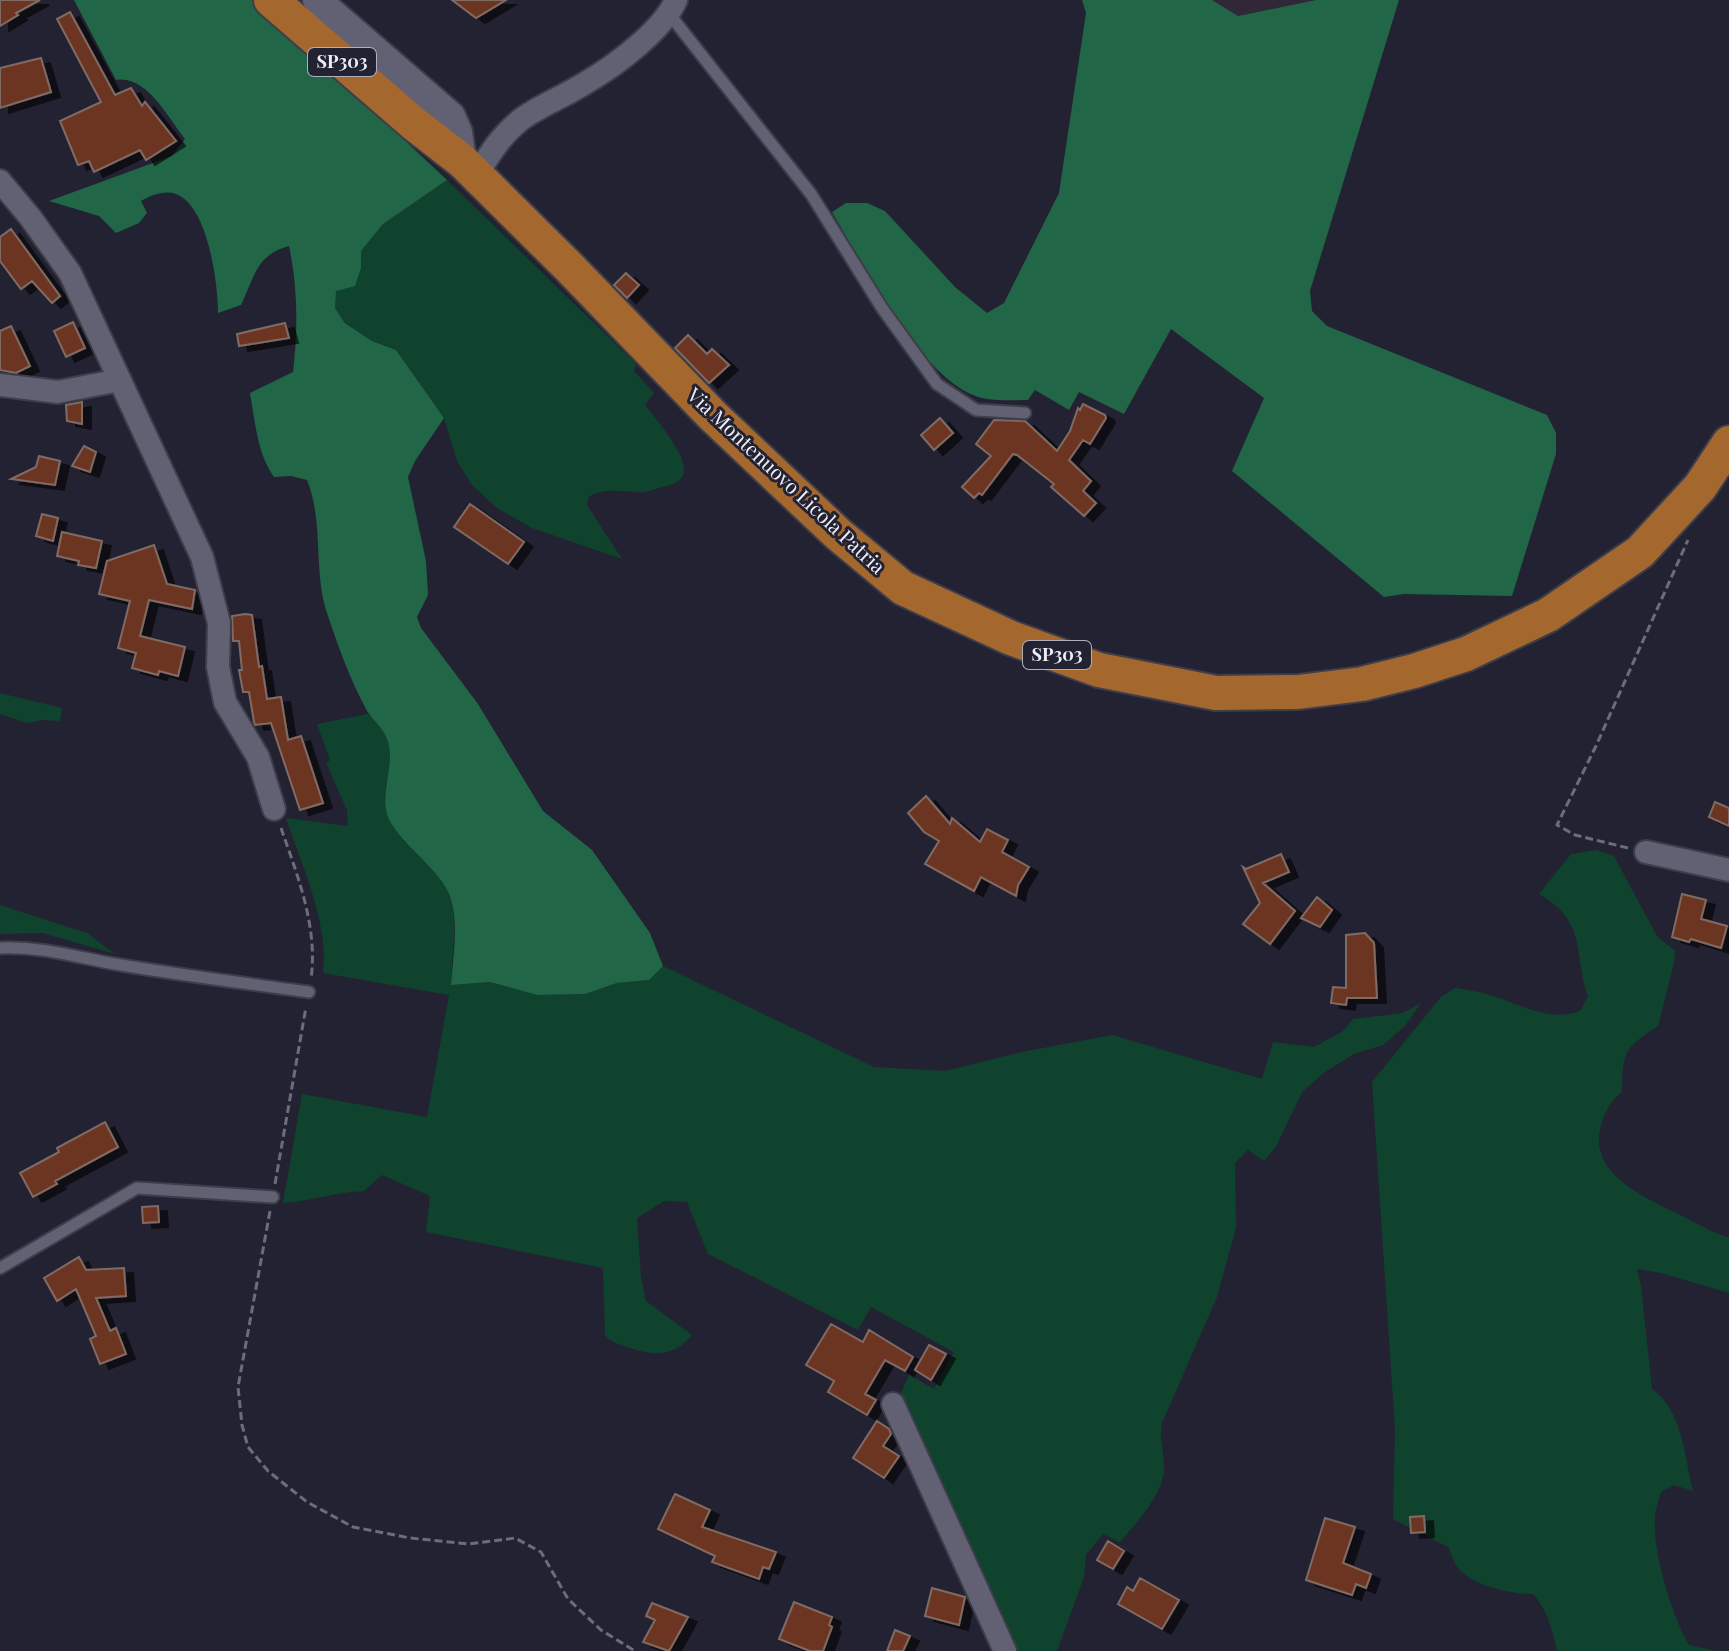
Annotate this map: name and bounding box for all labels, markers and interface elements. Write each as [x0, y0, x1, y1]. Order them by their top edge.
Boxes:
road number: SP303 [308, 48, 376, 76]
street label: Via Montenuovo Licola Patria [681, 380, 892, 579]
road number: SP303 [1023, 641, 1091, 669]

